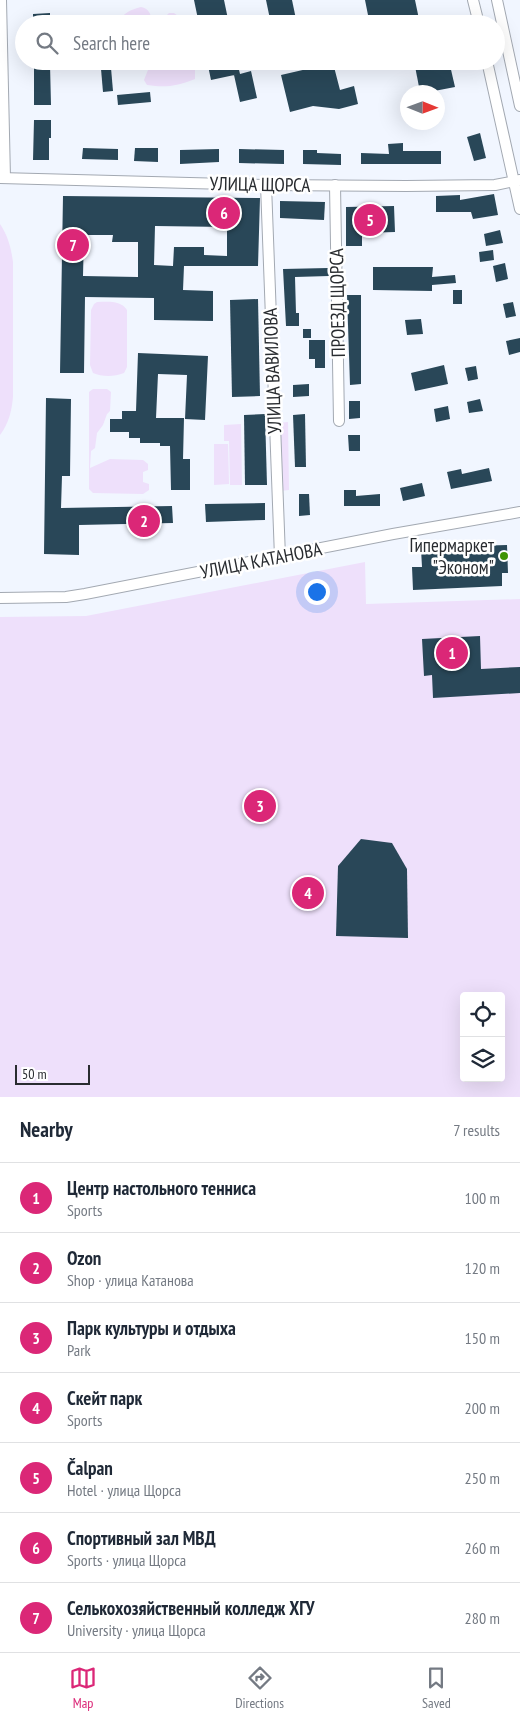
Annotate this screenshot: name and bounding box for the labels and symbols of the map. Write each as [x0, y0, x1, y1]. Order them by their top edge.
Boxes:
north arrow [400, 85, 445, 130]
street label: УЛИЦА ЩОРСА [209, 171, 311, 197]
pin: 6 [208, 194, 240, 232]
pin: 5 [354, 201, 386, 239]
pin: 7 [57, 226, 89, 264]
street label: ПРОЕЗД ЩОРСА [324, 248, 350, 358]
street label: УЛИЦА ВАВИЛОВА [258, 307, 286, 434]
pin: 2 [128, 502, 160, 540]
place label: Гипермаркет "Эконом" [409, 533, 495, 579]
street label: УЛИЦА КАТАНОВА [198, 536, 324, 584]
marker: Гипермаркет "Эконом" [498, 550, 510, 562]
your location [304, 579, 330, 605]
pin: 1 [436, 634, 468, 672]
pin: 3 [244, 787, 276, 825]
pin: 4 [292, 874, 324, 912]
scale bar [15, 1062, 90, 1085]

